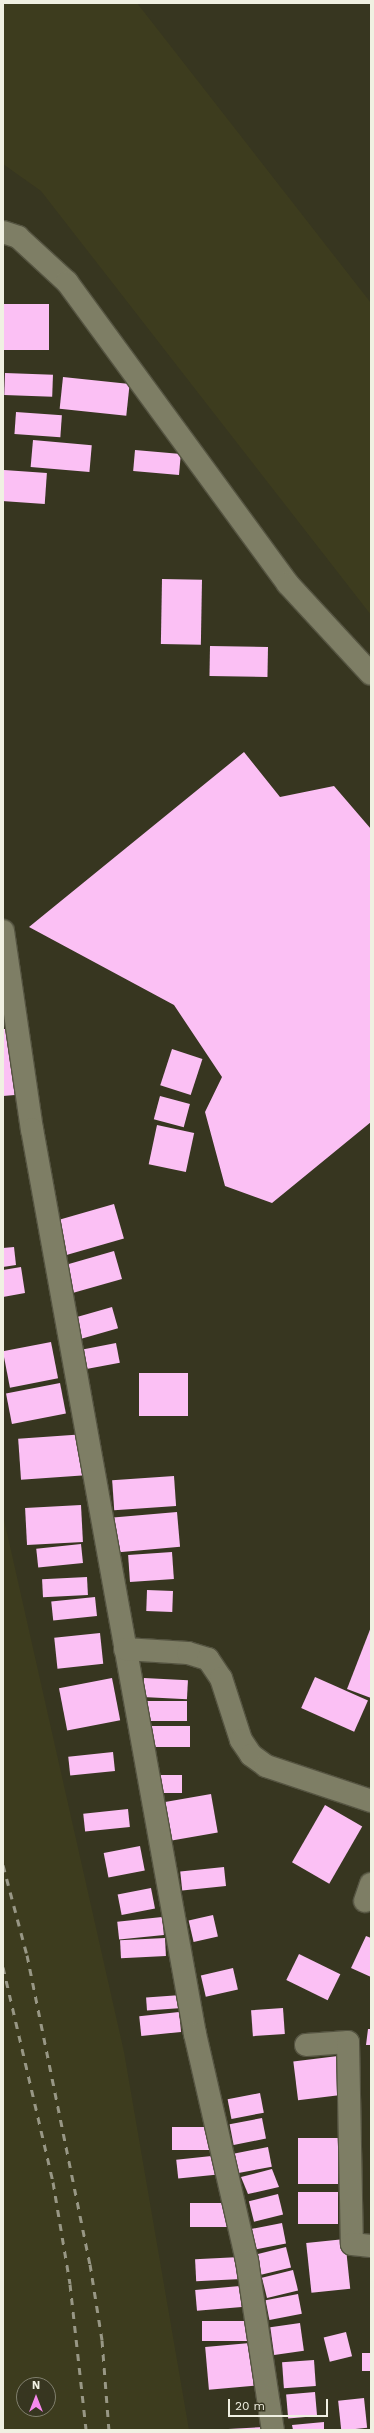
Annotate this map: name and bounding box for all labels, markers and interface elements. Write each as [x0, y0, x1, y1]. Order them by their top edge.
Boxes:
north arrow [16, 2377, 56, 2417]
text: N [32, 2379, 40, 2392]
scale bar [230, 2391, 330, 2417]
text: 20 m [235, 2399, 265, 2413]

